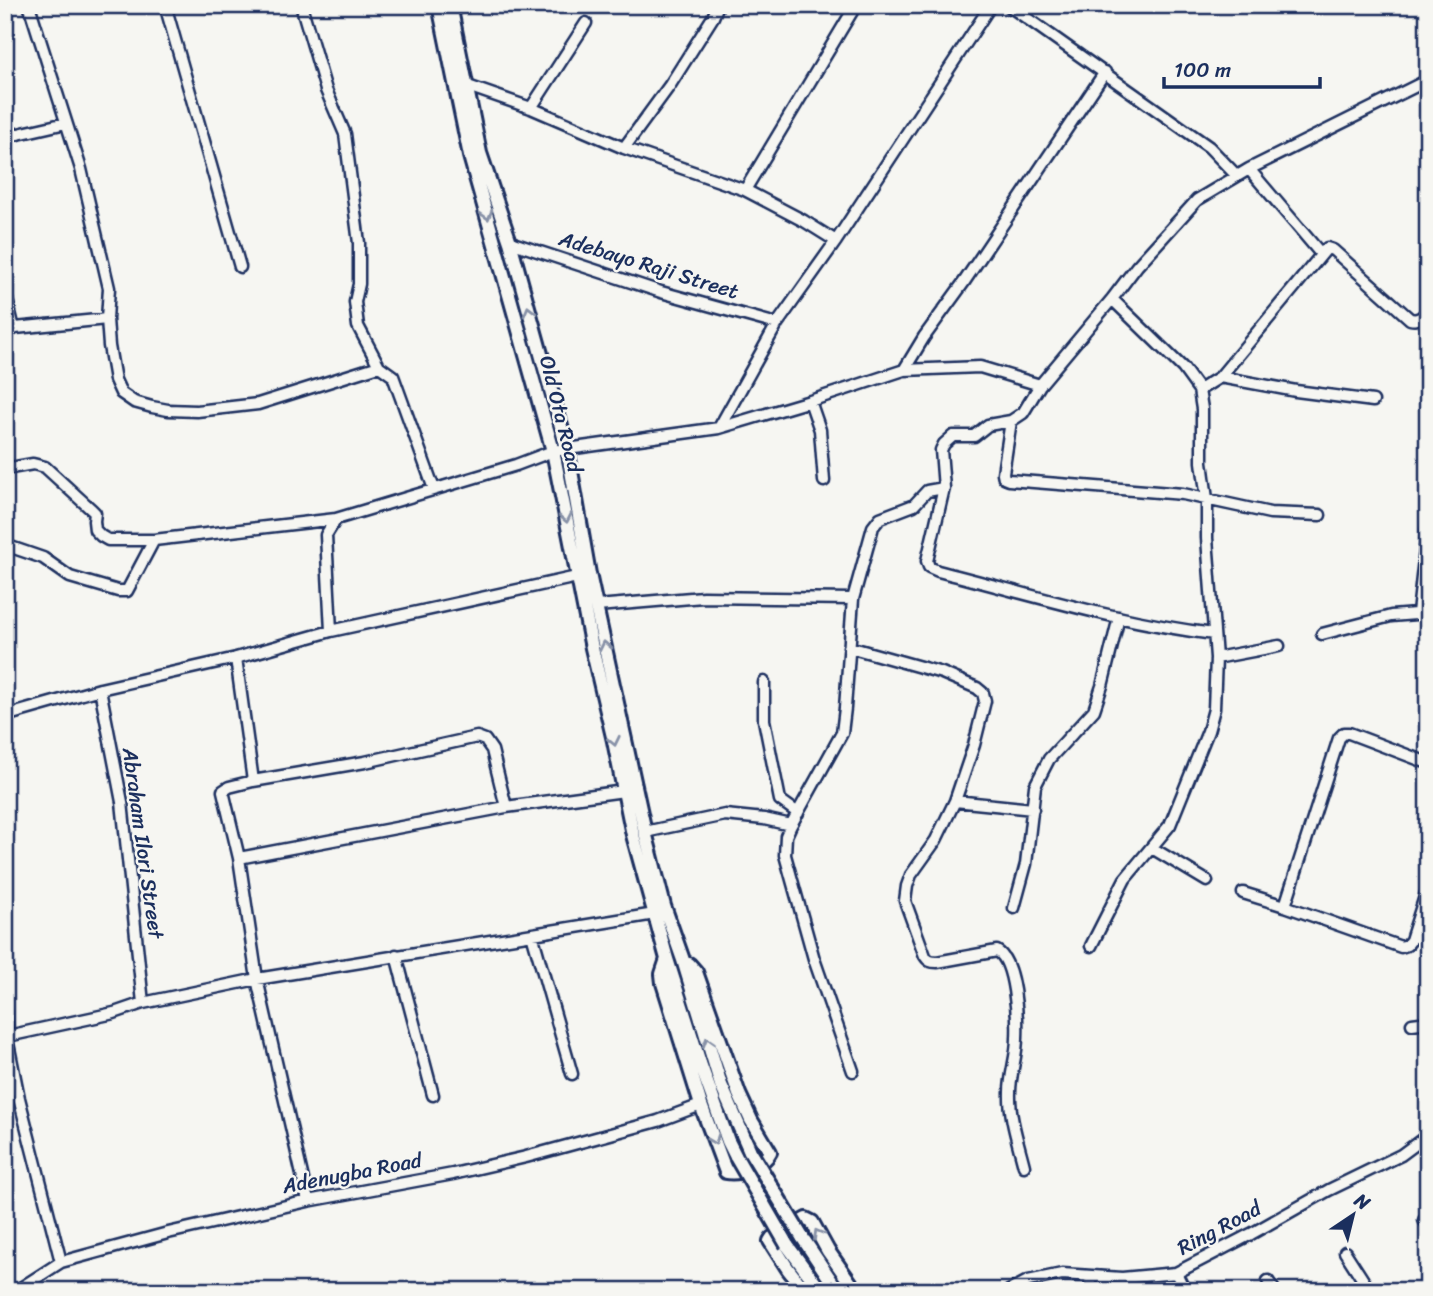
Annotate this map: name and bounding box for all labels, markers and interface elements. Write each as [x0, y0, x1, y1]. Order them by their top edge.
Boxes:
scale bar [1164, 46, 1319, 90]
text: 100 m [1174, 51, 1231, 89]
one-way arrow [479, 209, 493, 221]
street label: Adebayo Raji Street [553, 219, 744, 310]
one-way arrow [523, 306, 537, 318]
street label: Old Ota Road [528, 352, 594, 478]
one-way arrow [558, 512, 573, 524]
one-way arrow [598, 640, 613, 652]
one-way arrow [605, 735, 620, 747]
street label: Abraham Ilori Street [111, 744, 175, 942]
one-way arrow [701, 1036, 716, 1048]
one-way arrow [706, 1133, 720, 1145]
street label: Adenugba Road [278, 1140, 427, 1205]
north arrow [1318, 1180, 1388, 1250]
text: N [1347, 1184, 1378, 1219]
street label: Ring Road [1170, 1189, 1270, 1266]
one-way arrow [813, 1228, 826, 1241]

